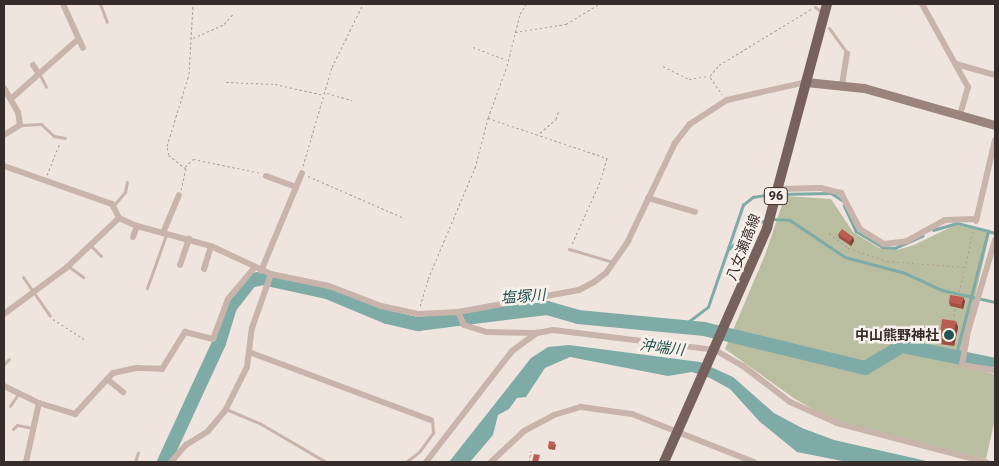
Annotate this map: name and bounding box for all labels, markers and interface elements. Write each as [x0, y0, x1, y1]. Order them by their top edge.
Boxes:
road number: 96 [764, 187, 788, 206]
street label: 八女瀬高線 [723, 211, 763, 283]
water label: 塩塚川 [500, 285, 546, 307]
place label: 中山熊野神社 [855, 327, 939, 343]
marker: 中山熊野神社 [943, 329, 955, 341]
water label: 沖端川 [639, 335, 685, 359]

